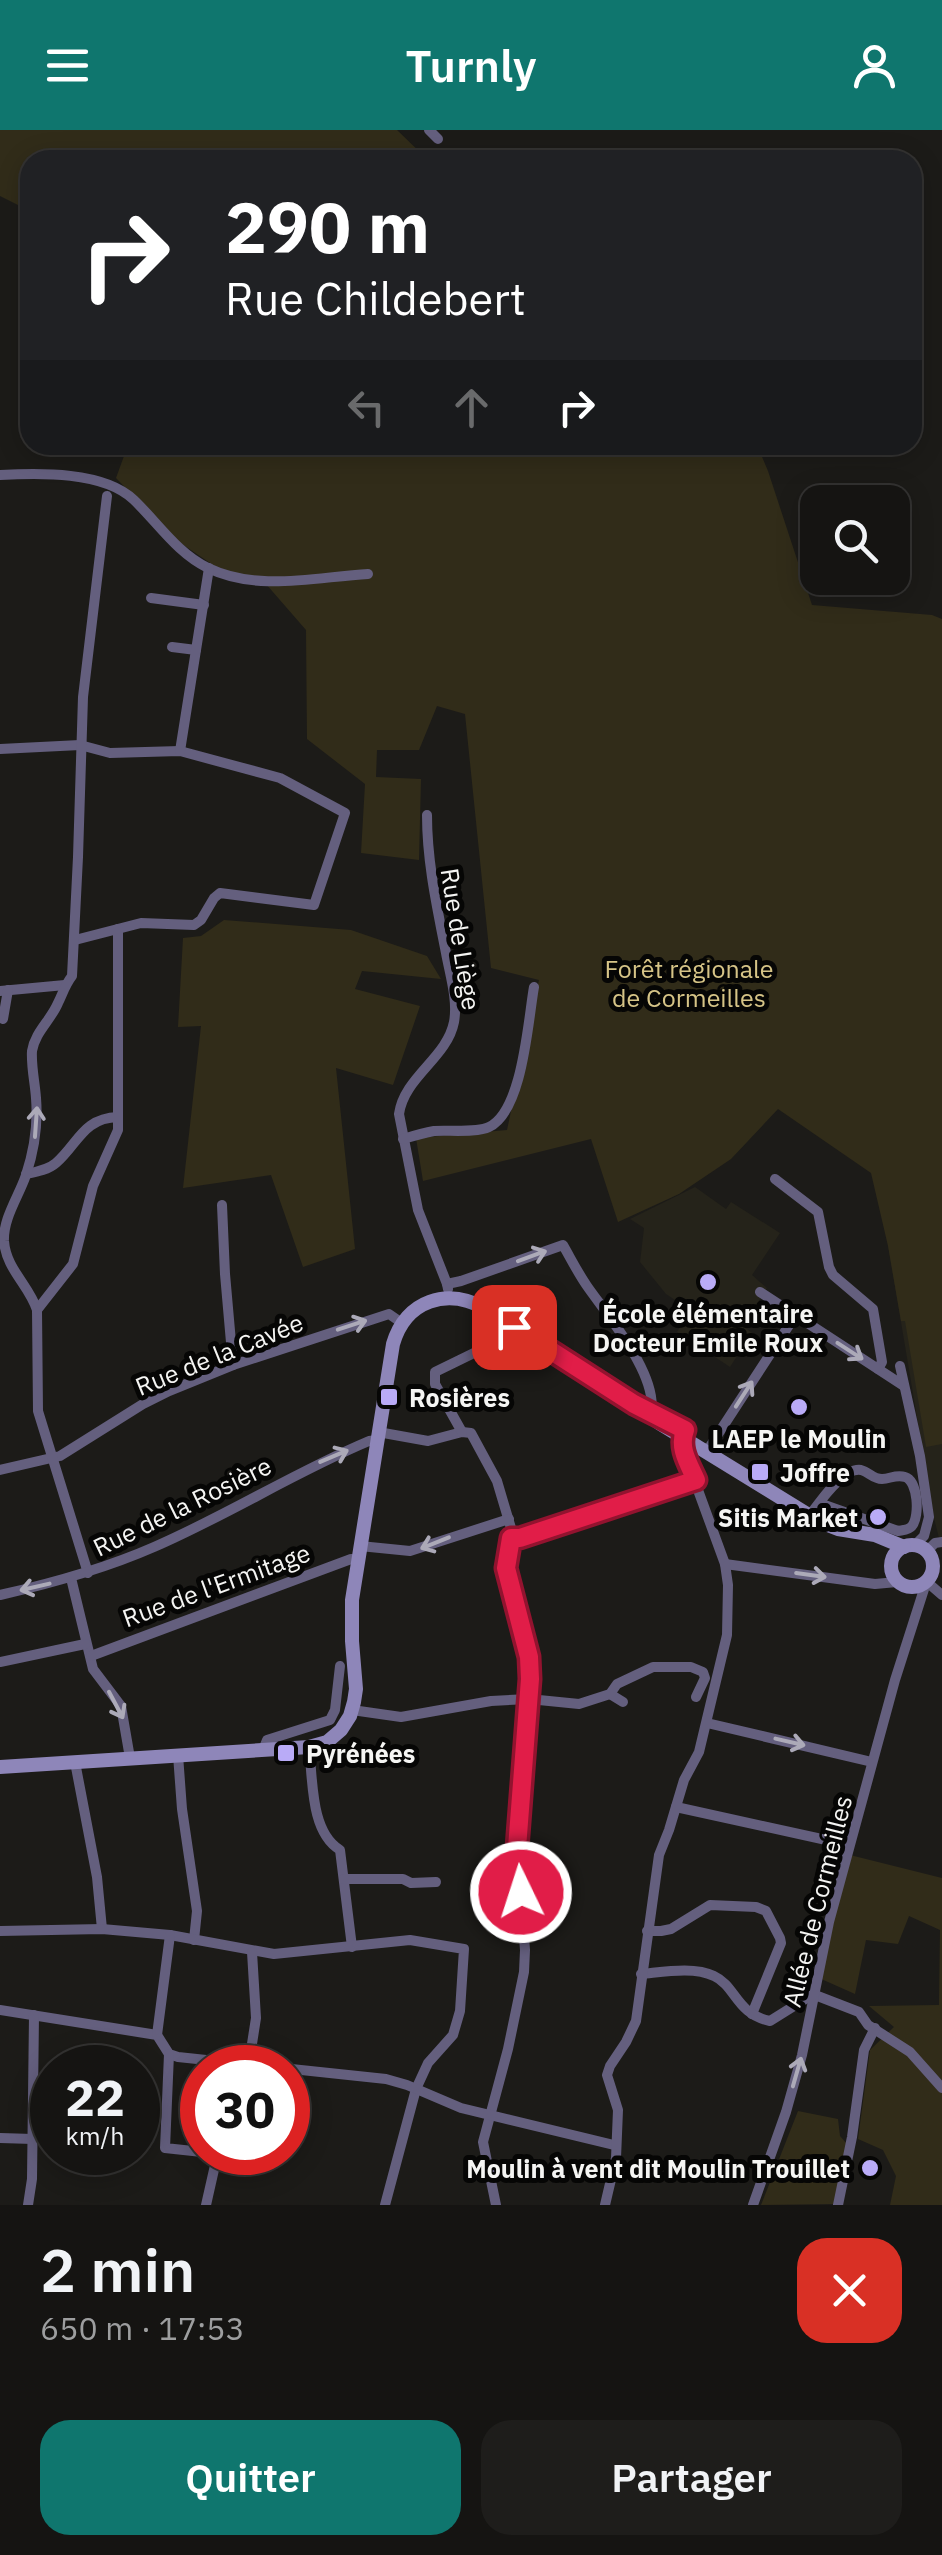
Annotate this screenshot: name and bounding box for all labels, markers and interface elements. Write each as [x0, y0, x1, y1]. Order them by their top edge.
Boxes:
text: Turnly [405, 36, 537, 94]
icon: menu [40, 38, 95, 93]
icon: person [847, 38, 902, 93]
text: 290 m [225, 181, 430, 272]
icon: right [60, 190, 190, 320]
text: Rue Childebert [225, 269, 526, 327]
icon: left [339, 380, 394, 435]
icon: ahead [444, 380, 499, 435]
icon: right [549, 380, 604, 435]
map controls [800, 485, 910, 595]
button: search [800, 485, 910, 595]
street label: Rue de Liège [433, 866, 489, 1012]
park label: Forêt régionale de Cormeilles [604, 952, 774, 1014]
one-way arrow [26, 1106, 45, 1138]
one-way arrow [515, 1246, 546, 1264]
marker: École élémentaire Docteur Emile Roux [697, 1271, 719, 1293]
pin [472, 1285, 557, 1370]
place label: École élémentaire Docteur Emile Roux [593, 1297, 823, 1359]
icon: arrive [487, 1300, 542, 1355]
street label: Rue de la Cavée [130, 1305, 308, 1403]
one-way arrow [336, 1315, 367, 1333]
one-way arrow [835, 1340, 863, 1361]
place label: Rosières [409, 1381, 510, 1414]
one-way arrow [734, 1381, 755, 1409]
marker: Rosières [378, 1386, 400, 1408]
marker: LAEP le Moulin [788, 1396, 810, 1418]
place label: LAEP le Moulin [712, 1422, 886, 1455]
one-way arrow [318, 1446, 349, 1464]
street label: Rue de la Rosière [87, 1449, 277, 1563]
place label: Joffre [780, 1456, 850, 1489]
marker: Joffre [749, 1461, 771, 1483]
place label: Sitis Market [718, 1501, 858, 1534]
marker: Sitis Market [867, 1506, 889, 1528]
one-way arrow [420, 1535, 451, 1553]
street label: Rue de l'Ermitage [118, 1536, 314, 1634]
one-way arrow [794, 1567, 827, 1585]
one-way arrow [20, 1579, 52, 1597]
one-way arrow [107, 1690, 126, 1719]
one-way arrow [773, 1734, 805, 1752]
place label: Pyrénées [306, 1737, 415, 1770]
marker: Pyrénées [275, 1742, 297, 1764]
street label: Allée de Cormeilles [775, 1792, 859, 2010]
position arrow [469, 1840, 573, 1944]
speed limit sign: 30 [180, 2045, 310, 2175]
one-way arrow [789, 2057, 807, 2088]
text: 22 [65, 2065, 125, 2130]
text: km/h [66, 2119, 124, 2152]
place label: Moulin à vent dit Moulin Trouillet [466, 2152, 850, 2185]
marker: Moulin à vent dit Moulin Trouillet [859, 2157, 881, 2179]
text: 2 min [40, 2230, 195, 2309]
button: close [797, 2238, 902, 2343]
text: 650 m · 17:53 [40, 2307, 245, 2349]
button: Quitter [40, 2420, 461, 2535]
button: Partager [481, 2420, 902, 2535]

